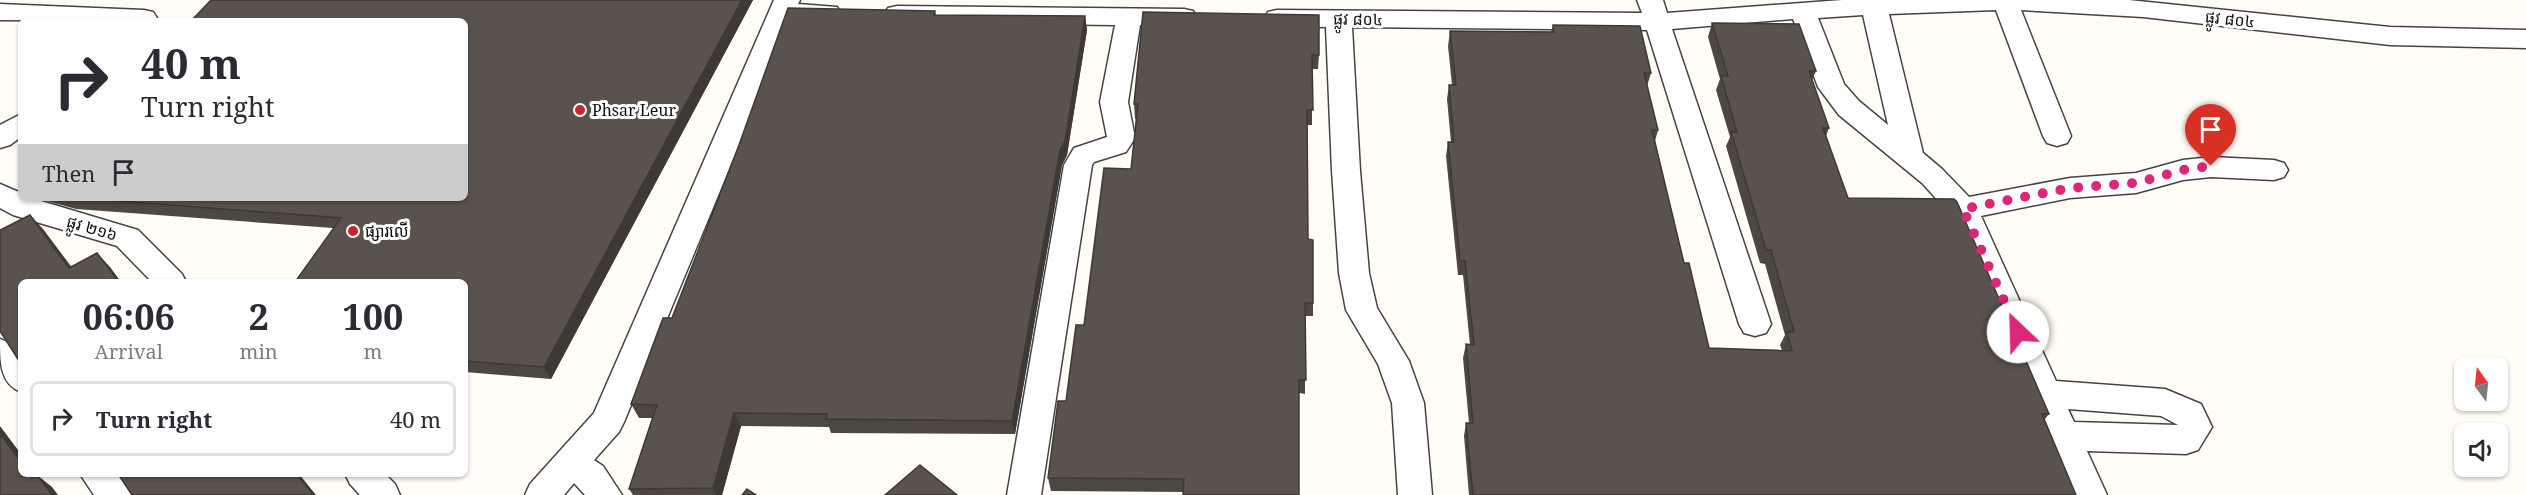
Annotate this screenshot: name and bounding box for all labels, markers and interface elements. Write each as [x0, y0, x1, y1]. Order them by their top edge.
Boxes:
street label: ផ្លូវ ៨០៤ [2204, 5, 2256, 36]
street label: ផ្លូវ ៨០៤ [1333, 8, 1383, 34]
text: 40 m [141, 34, 241, 91]
icon: right [42, 42, 120, 120]
text: Turn right [141, 88, 274, 125]
place label: Phsar Leur [592, 99, 676, 121]
marker: Phsar Leur [573, 103, 587, 117]
pin [2185, 104, 2236, 166]
icon: arrive [2194, 113, 2227, 146]
icon: arrive [107, 156, 140, 189]
text: Then [42, 158, 95, 188]
street label: ផ្លូវ ២១៦ [63, 210, 120, 249]
place label: ផ្សារលើ [365, 220, 409, 242]
marker: ផ្សារលើ [346, 224, 360, 238]
text: 06:06 [83, 292, 175, 341]
text: 2 [248, 292, 269, 341]
text: 100 [342, 292, 403, 341]
position arrow [1986, 300, 2050, 364]
text: Arrival [95, 338, 163, 365]
text: min [240, 338, 278, 365]
text: m [363, 338, 382, 365]
north arrow [2454, 357, 2508, 411]
map controls [2454, 357, 2508, 477]
icon: right [45, 402, 78, 435]
text: Turn right [96, 404, 212, 434]
text: 40 m [390, 404, 441, 434]
button: sound [2454, 423, 2508, 477]

